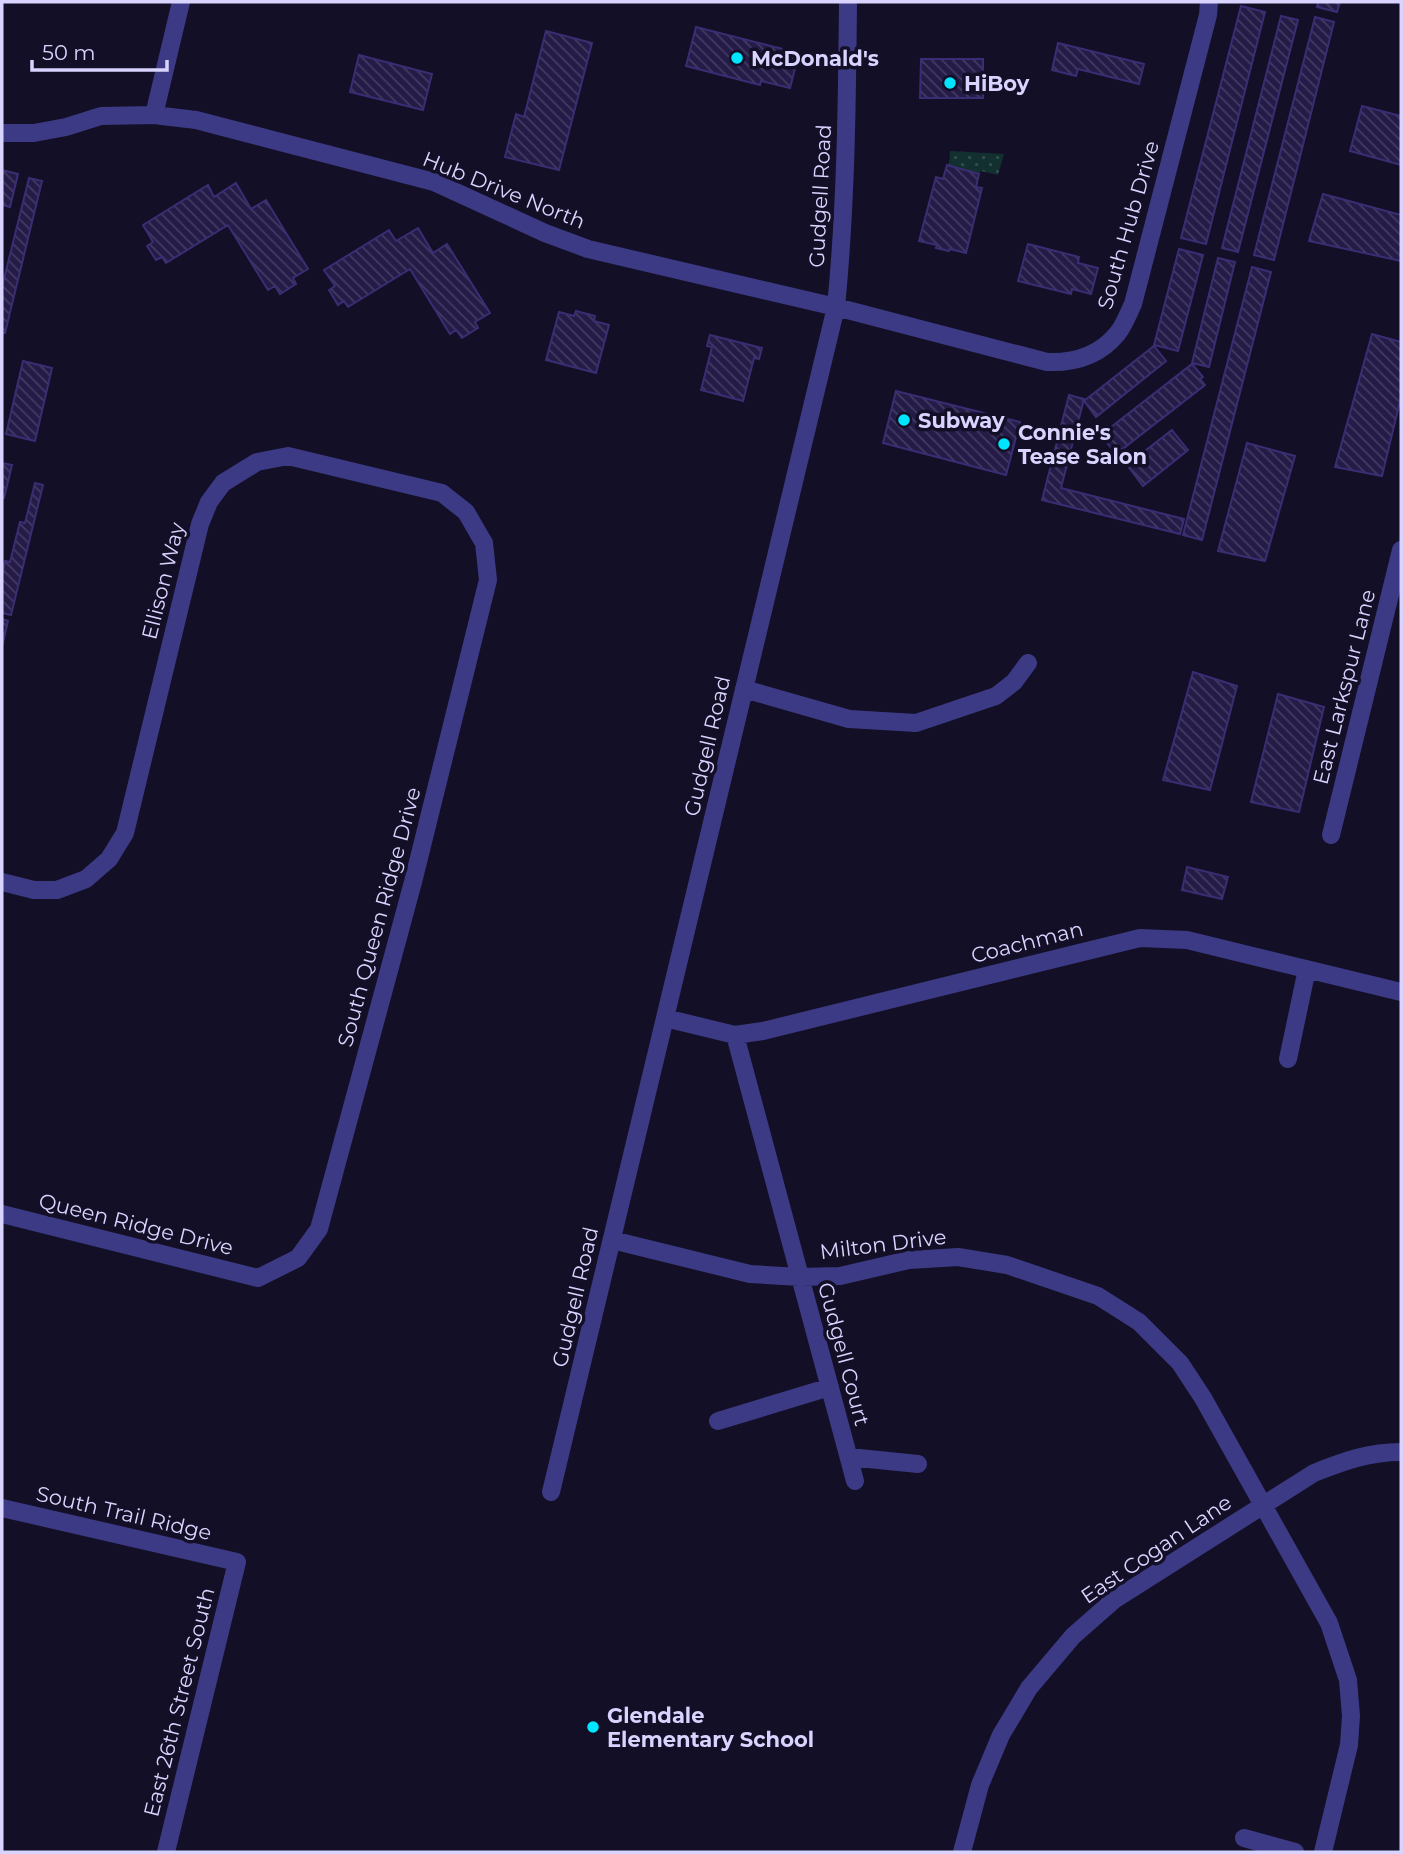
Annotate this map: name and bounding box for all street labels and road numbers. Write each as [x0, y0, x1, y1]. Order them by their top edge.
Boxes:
street label: Gudgell Road [804, 124, 836, 268]
street label: South Hub Drive [1092, 138, 1164, 312]
street label: Hub Drive North [419, 146, 589, 234]
street label: Ellison Way [136, 519, 190, 642]
street label: East Larkspur Lane [1308, 587, 1380, 787]
street label: Gudgell Road [679, 673, 735, 819]
street label: South Queen Ridge Drive [332, 784, 426, 1050]
street label: Coachman [968, 916, 1086, 968]
street label: Queen Ridge Drive [36, 1188, 236, 1260]
street label: Gudgell Road [547, 1224, 603, 1370]
street label: Milton Drive [818, 1224, 948, 1264]
street label: Gudgell Court [813, 1280, 875, 1428]
street label: South Trail Ridge [34, 1481, 214, 1545]
street label: East Cogan Lane [1076, 1489, 1236, 1609]
street label: East 26th Street South [138, 1585, 220, 1819]

